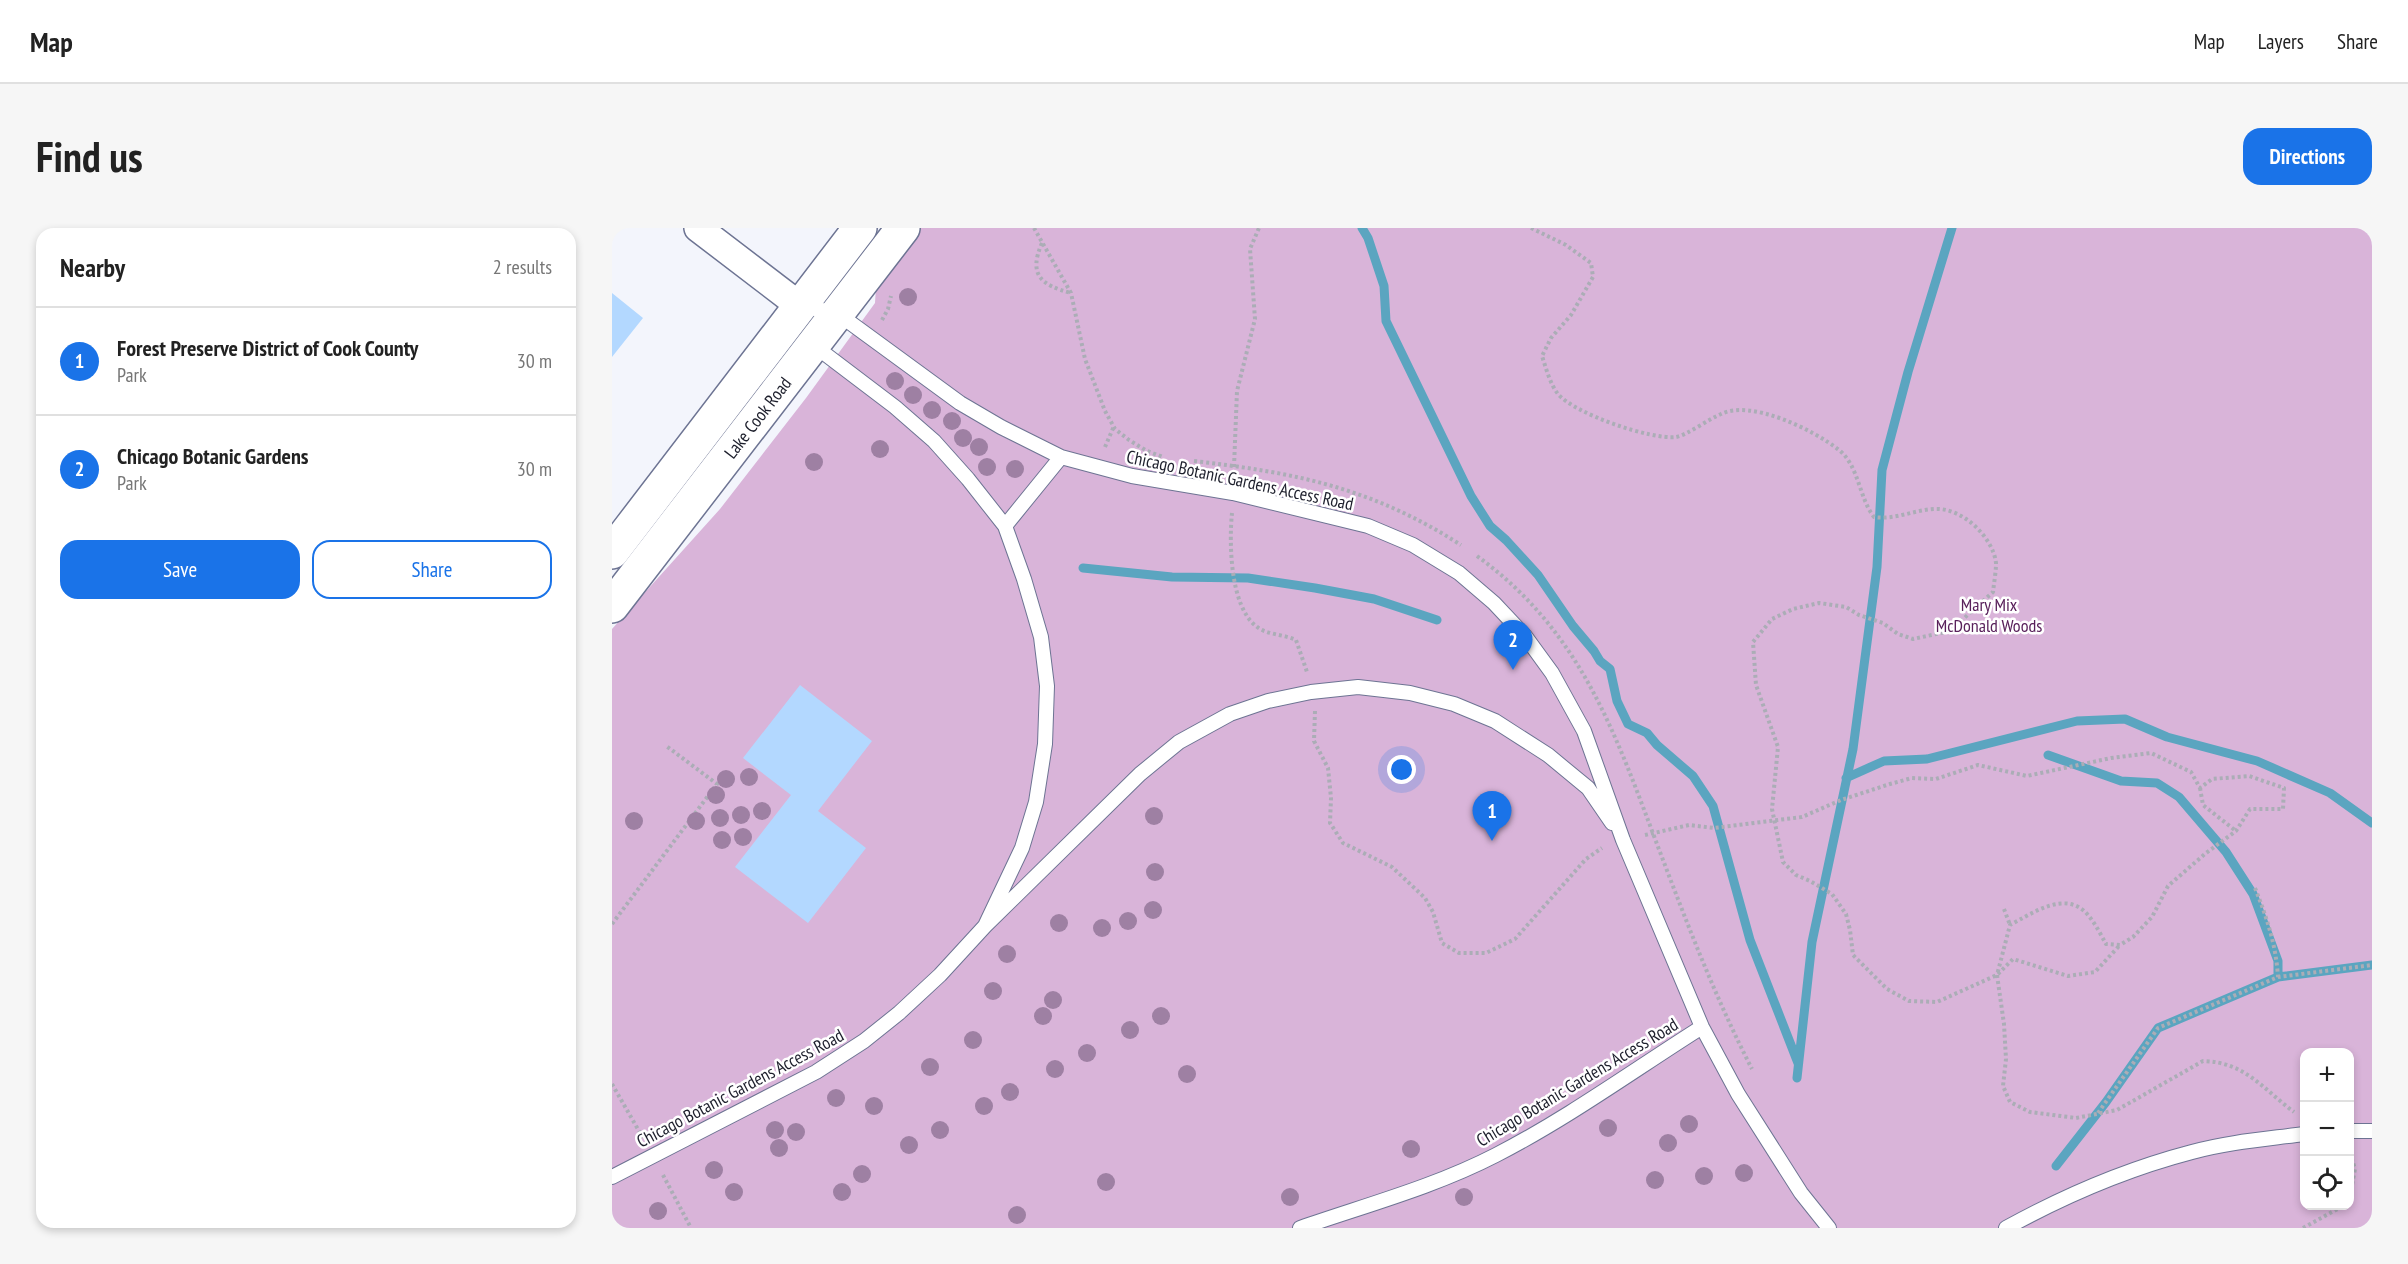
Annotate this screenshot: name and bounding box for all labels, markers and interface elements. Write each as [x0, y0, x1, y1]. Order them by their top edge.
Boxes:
text: Map [30, 23, 73, 60]
text: Map [2194, 28, 2225, 55]
text: Layers [2258, 28, 2304, 55]
text: Share [2337, 28, 2378, 55]
button: Directions [2243, 128, 2372, 185]
text: Find us [36, 129, 143, 184]
text: Nearby [60, 251, 125, 284]
text: 2 results [493, 254, 552, 280]
text: Forest Preserve District of Cook County [117, 334, 418, 362]
text: 1 [75, 348, 84, 374]
text: 30 m [517, 348, 552, 374]
text: Park [117, 362, 147, 388]
street label: Lake Cook Road [719, 372, 796, 463]
text: Chicago Botanic Gardens [117, 442, 308, 470]
street label: Chicago Botanic Gardens Access Road [1124, 445, 1356, 515]
text: 2 [75, 456, 84, 482]
text: 30 m [517, 456, 552, 482]
text: Park [117, 470, 147, 496]
button: Save [60, 540, 300, 599]
button: Share [312, 540, 552, 599]
park label: Mary Mix McDonald Woods [1936, 593, 2042, 637]
pin: 2 [1494, 620, 1532, 670]
your location [1387, 755, 1416, 784]
pin: 1 [1472, 792, 1512, 841]
street label: Chicago Botanic Gardens Access Road [1472, 1013, 1682, 1151]
street label: Chicago Botanic Gardens Access Road [632, 1024, 848, 1152]
map controls [2300, 1048, 2354, 1210]
button: + [2300, 1048, 2354, 1102]
button: − [2300, 1102, 2354, 1156]
button: locate [2300, 1156, 2354, 1210]

